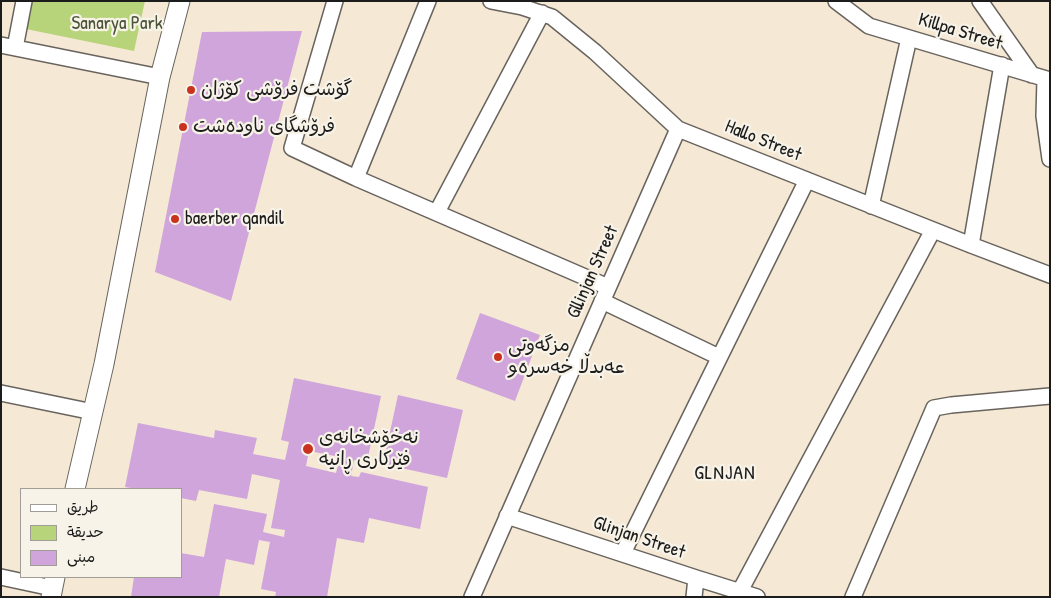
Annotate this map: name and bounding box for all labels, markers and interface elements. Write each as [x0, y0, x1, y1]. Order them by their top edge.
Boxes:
street label: Killpa Street [915, 8, 1005, 56]
park label: Sanarya Park [71, 13, 163, 35]
place label: گۆشت فرۆشی کۆژان [201, 79, 352, 101]
marker: گۆشت فرۆشی کۆژان [185, 84, 197, 96]
street label: Hallo Street [721, 115, 805, 167]
place label: فرۆشگای ناوده‌شت [193, 116, 335, 138]
marker: فرۆشگای ناوده‌شت [177, 121, 189, 133]
place label: baerber qandil [185, 208, 284, 230]
marker: baerber qandil [169, 213, 181, 225]
street label: Gllinjan Street [562, 222, 624, 322]
place label: مزگەوتی عەبدڵا خەسرەو [508, 335, 625, 379]
marker: مزگەوتی عەبدڵا خەسرەو [492, 351, 504, 363]
place label: نەخۆشخانەی فێرکاری ڕانیە [319, 427, 419, 471]
marker: نەخۆشخانەی فێرکاری ڕانیە [301, 442, 315, 456]
district label: GLNJAN [694, 462, 756, 486]
legend [20, 488, 182, 578]
text: طريق [67, 496, 99, 517]
street label: Glinjan Street [590, 512, 688, 564]
text: حديقة [67, 521, 104, 542]
text: مبنى [67, 546, 95, 567]

